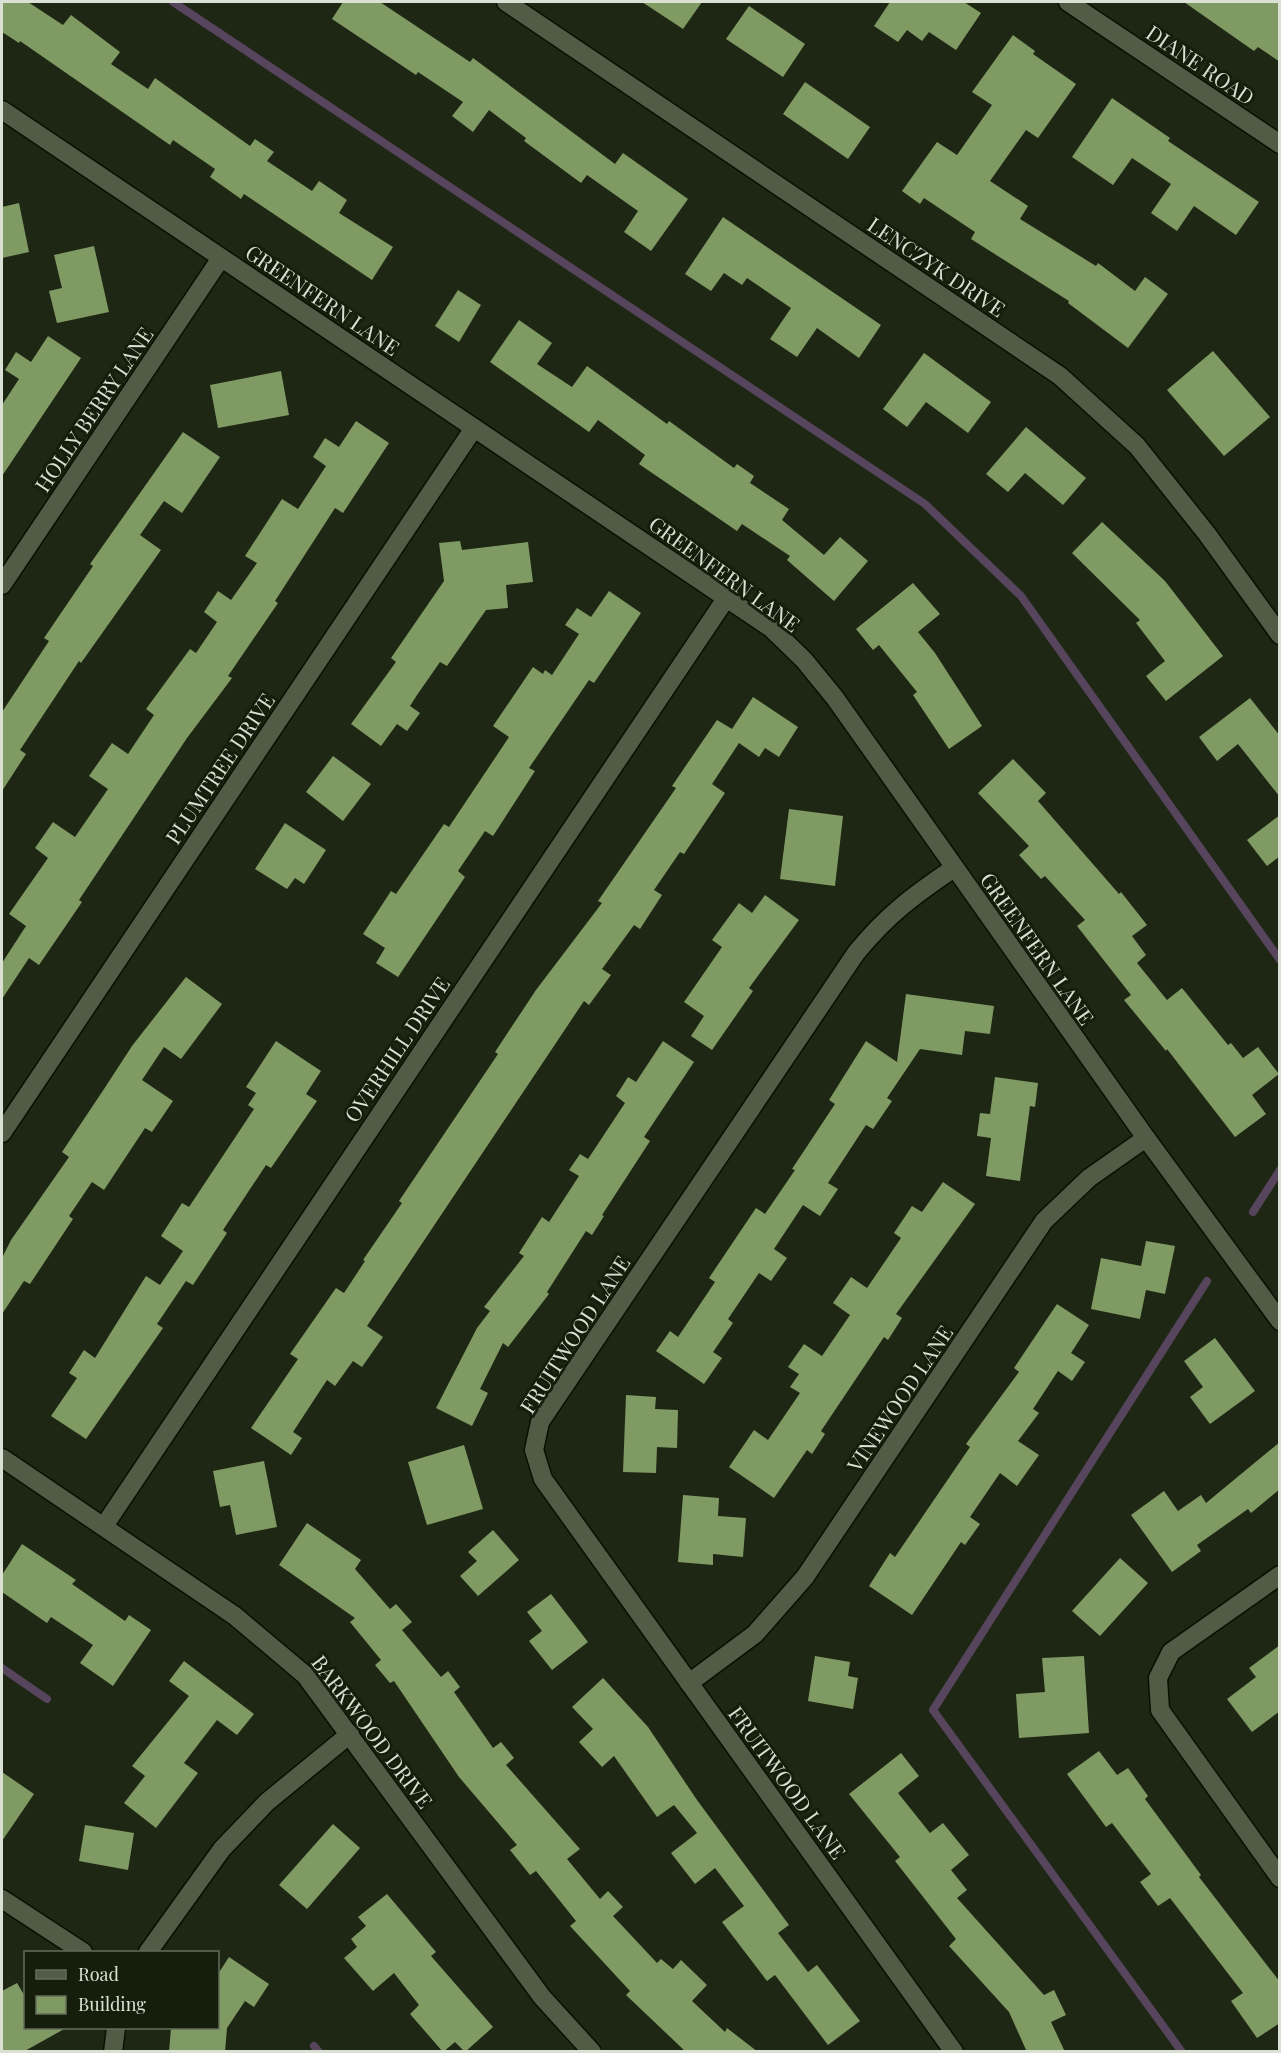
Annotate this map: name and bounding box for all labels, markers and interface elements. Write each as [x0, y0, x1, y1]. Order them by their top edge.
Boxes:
street label: DIANE ROAD [1142, 18, 1260, 110]
street label: LENCZYK DRIVE [863, 210, 1011, 322]
street label: GREENFERN LANE [241, 237, 405, 361]
street label: HOLLY BERRY LANE [27, 321, 159, 497]
street label: GREENFERN LANE [644, 509, 806, 637]
street label: PLUMTREE DRIVE [158, 687, 280, 849]
street label: GREENFERN LANE [975, 866, 1101, 1030]
street label: OVERHILL DRIVE [337, 971, 455, 1127]
street label: FRUITWOOD LANE [512, 1250, 636, 1418]
street label: VINEWOOD LANE [839, 1319, 958, 1477]
street label: BARKWOOD DRIVE [306, 1649, 440, 1813]
street label: FRUITWOOD LANE [723, 1700, 853, 1864]
legend [24, 1951, 219, 2029]
text: Road [78, 1962, 119, 1986]
text: Building [78, 1992, 146, 2016]

